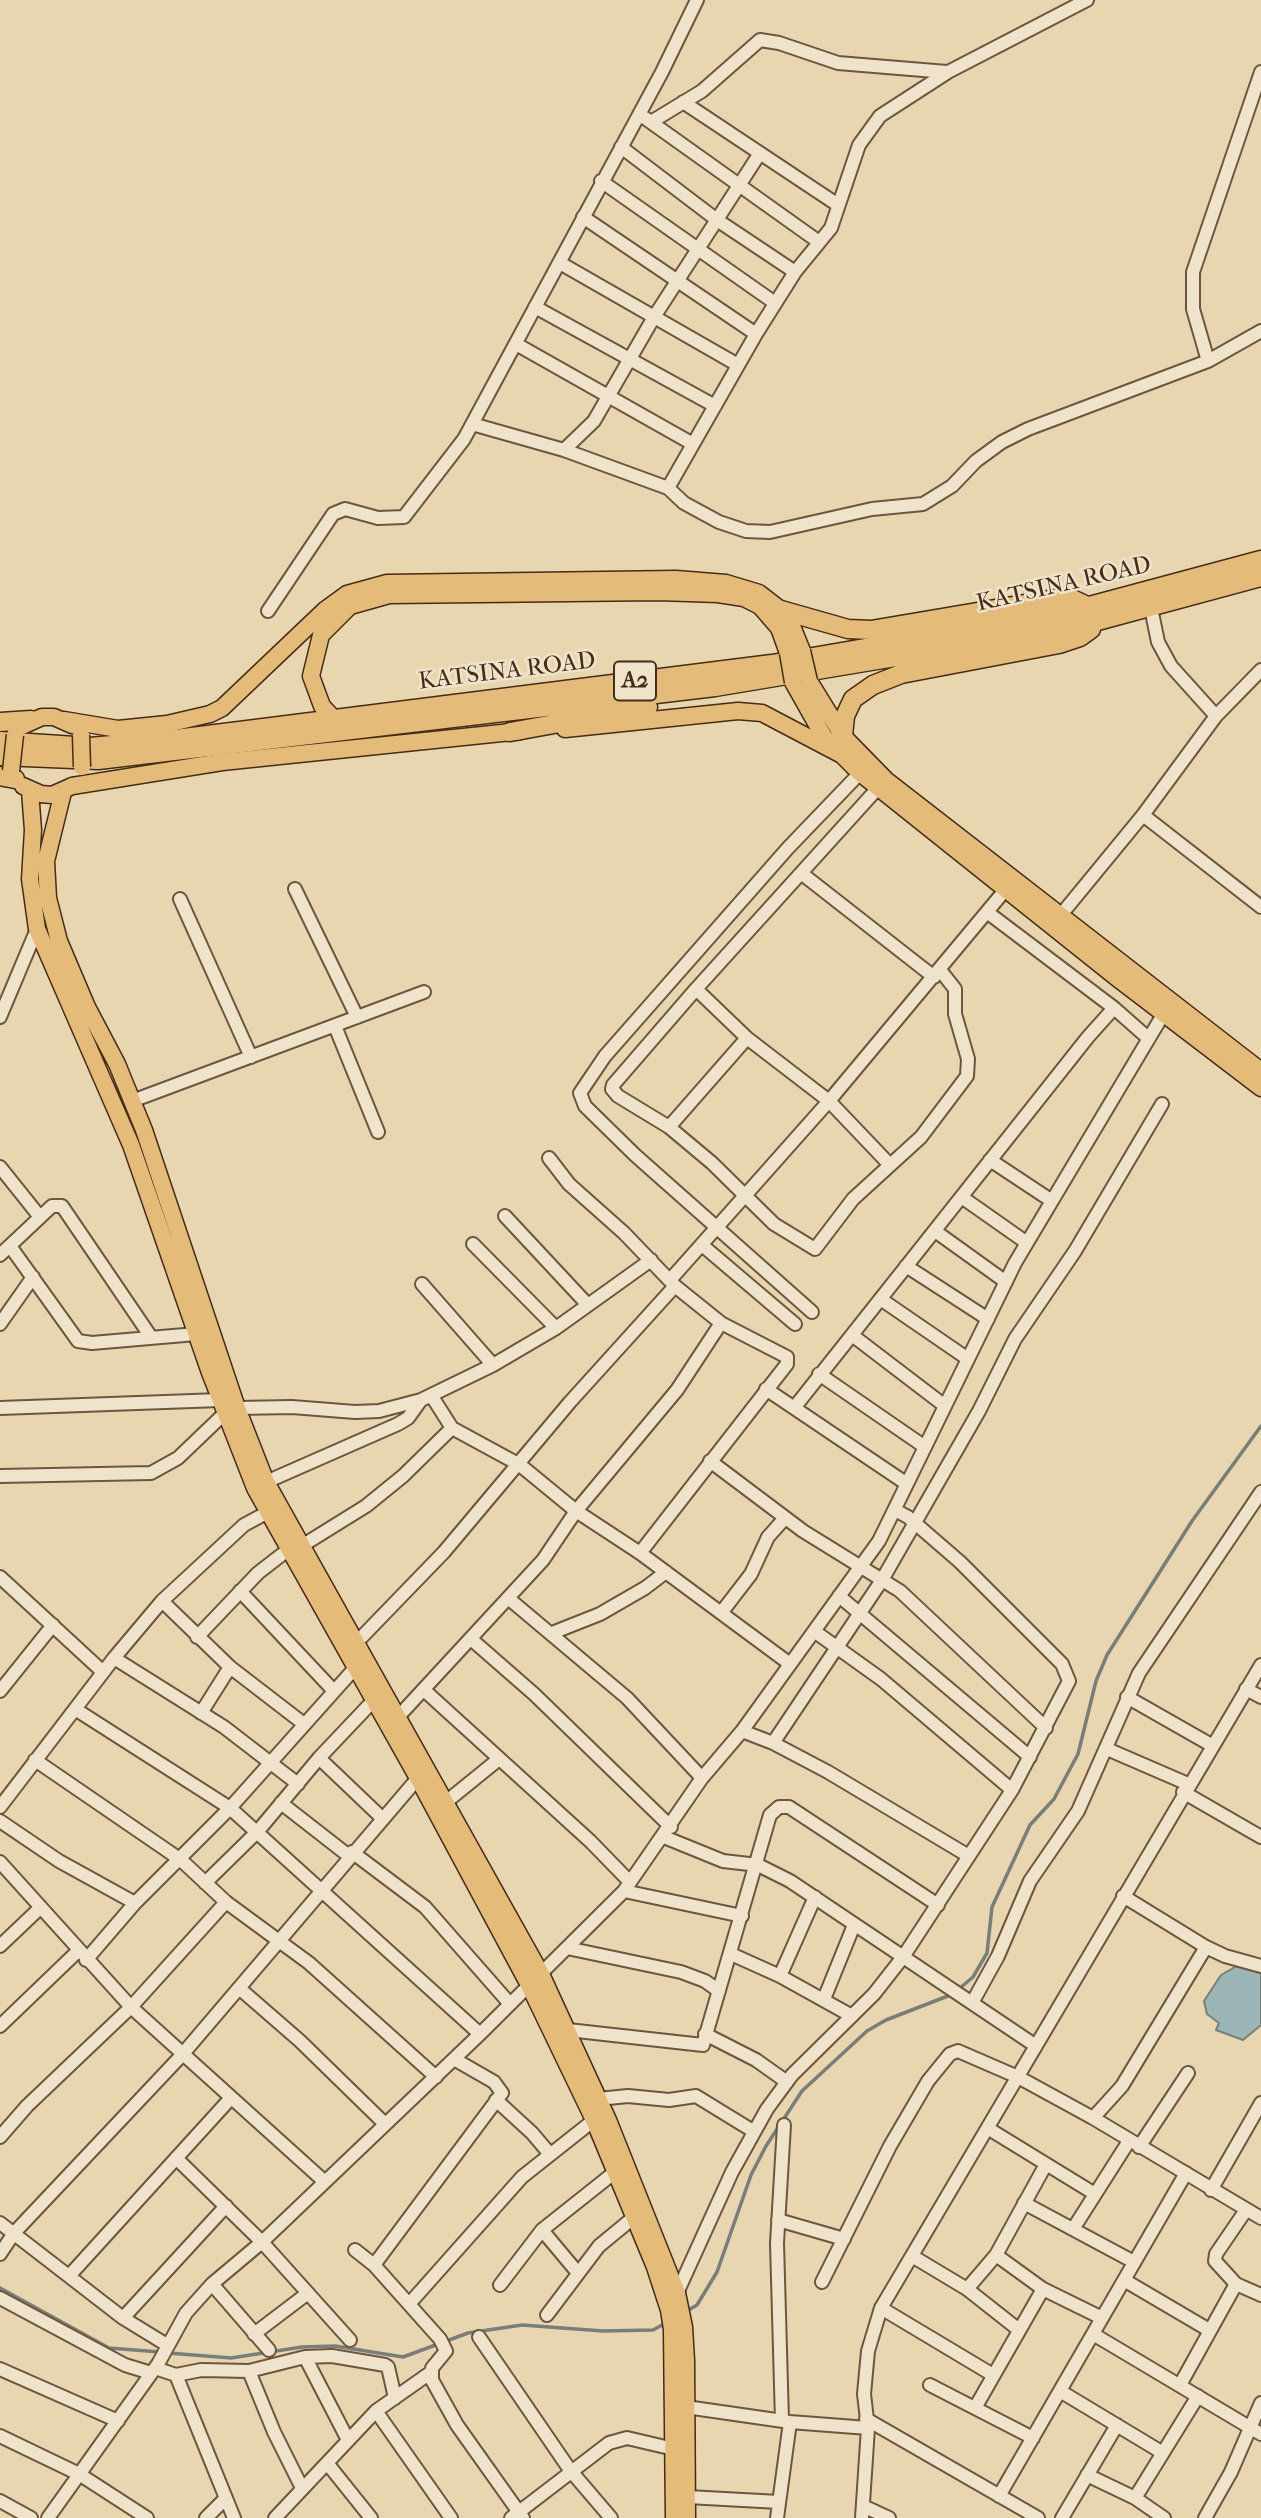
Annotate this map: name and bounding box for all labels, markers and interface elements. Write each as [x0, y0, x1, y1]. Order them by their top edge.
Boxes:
street label: KATSINA ROAD [974, 551, 1154, 619]
street label: KATSINA ROAD [417, 647, 597, 697]
road number: A2 [614, 662, 656, 701]

